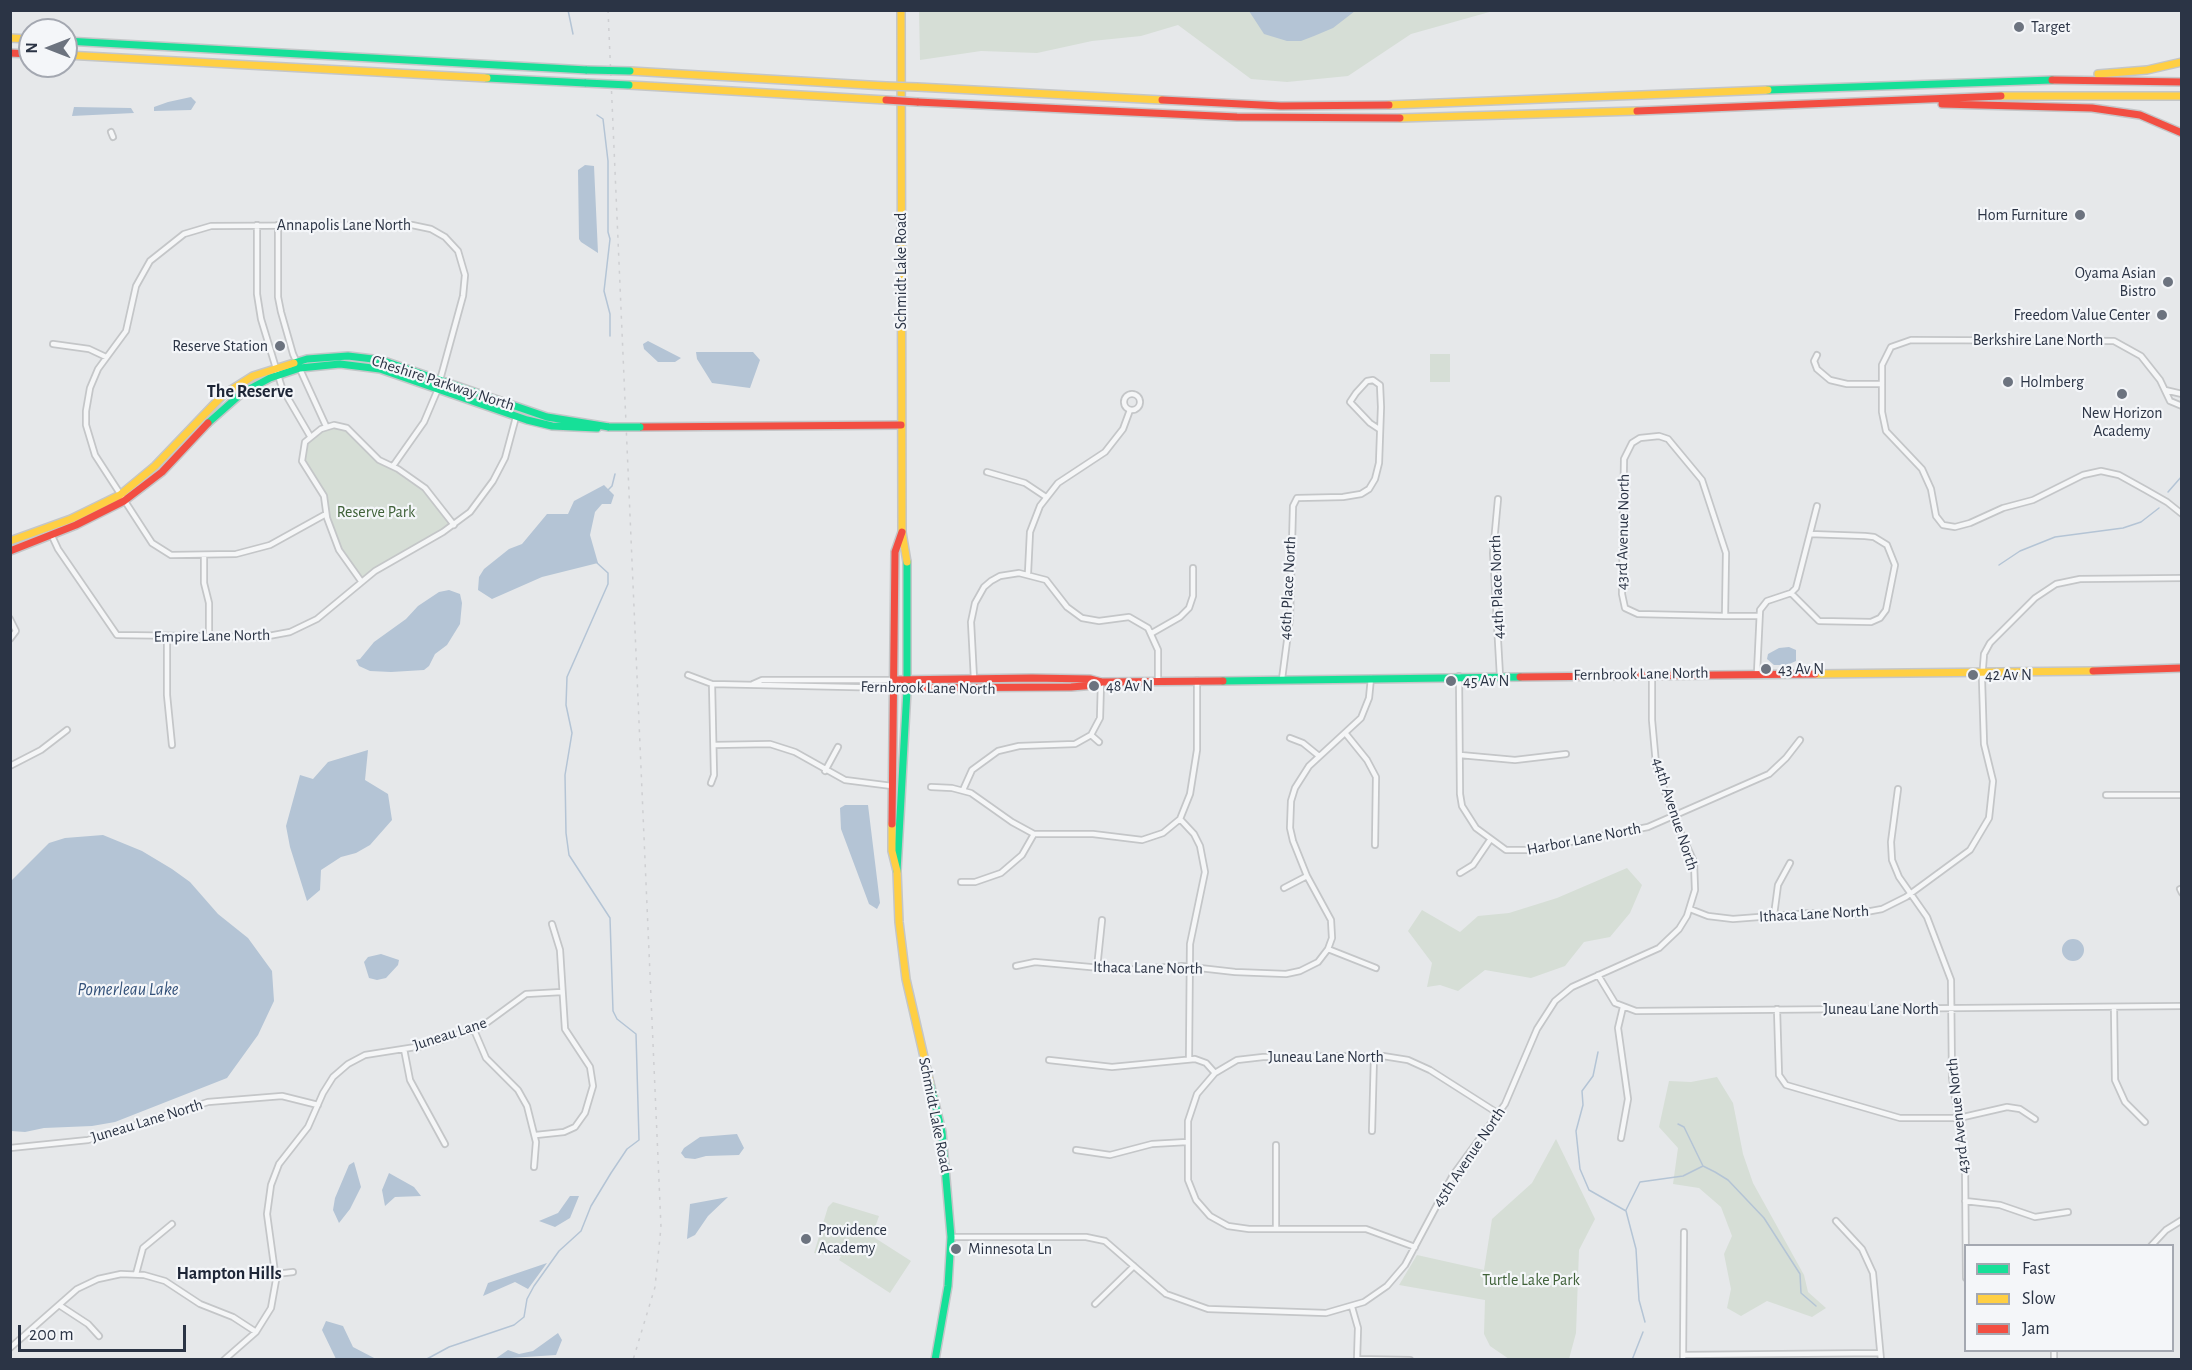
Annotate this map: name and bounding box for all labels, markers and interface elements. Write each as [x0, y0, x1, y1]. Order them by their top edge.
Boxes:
place label: Target [2031, 17, 2070, 37]
north arrow [18, 18, 78, 78]
marker: Target [2012, 20, 2026, 34]
text: N [24, 42, 40, 54]
place label: Hom Furniture [1977, 205, 2068, 225]
marker: Hom Furniture [2073, 208, 2087, 222]
street label: Schmidt Lake Road [891, 212, 911, 330]
street label: Annapolis Lane North [277, 215, 411, 235]
place label: Oyama Asian Bistro [2075, 263, 2156, 301]
marker: Oyama Asian Bistro [2161, 275, 2175, 289]
place label: Freedom Value Center [2014, 305, 2150, 325]
marker: Freedom Value Center [2155, 308, 2169, 322]
street label: Berkshire Lane North [1973, 330, 2103, 350]
place label: Reserve Station [172, 336, 268, 356]
marker: Reserve Station [273, 339, 287, 353]
street label: Cheshire Parkway North [369, 351, 517, 415]
place label: Holmberg [2020, 372, 2084, 392]
marker: Holmberg [2001, 375, 2015, 389]
district label: The Reserve [207, 381, 293, 403]
marker: New Horizon Academy [2115, 387, 2129, 401]
place label: New Horizon Academy [2081, 403, 2163, 441]
street label: 43rd Avenue North [1612, 474, 1634, 590]
park label: Reserve Park [337, 502, 415, 522]
street label: 44th Place North [1486, 535, 1508, 639]
street label: 46th Place North [1276, 536, 1300, 640]
street label: Empire Lane North [154, 625, 270, 647]
place label: 43 Av N [1778, 659, 1824, 679]
marker: 43 Av N [1759, 662, 1773, 676]
street label: Fernbrook Lane North [1573, 663, 1709, 685]
place label: 42 Av N [1985, 665, 2032, 685]
marker: 42 Av N [1966, 668, 1980, 682]
place label: 45 Av N [1463, 671, 1509, 691]
marker: 45 Av N [1444, 674, 1458, 688]
place label: 48 Av N [1106, 676, 1153, 696]
street label: Fernbrook Lane North [860, 677, 996, 699]
marker: 48 Av N [1087, 679, 1101, 693]
street label: 44th Avenue North [1648, 755, 1702, 873]
street label: Harbor Lane North [1525, 819, 1643, 859]
street label: Ithaca Lane North [1759, 902, 1869, 926]
street label: Ithaca Lane North [1093, 957, 1203, 979]
water label: Pomerleau Lake [77, 979, 179, 1001]
street label: Juneau Lane North [1823, 999, 1939, 1019]
street label: Juneau Lane [411, 1013, 489, 1055]
street label: Juneau Lane North [1268, 1047, 1384, 1067]
street label: Schmidt Lake Road [914, 1056, 956, 1174]
street label: 43rd Avenue North [1942, 1057, 1974, 1175]
street label: Juneau Lane North [89, 1095, 205, 1147]
street label: 45th Avenue North [1428, 1103, 1510, 1211]
place label: Providence Academy [818, 1220, 887, 1258]
marker: Providence Academy [799, 1232, 813, 1246]
place label: Minnesota Ln [968, 1239, 1052, 1259]
marker: Minnesota Ln [949, 1242, 963, 1256]
legend [1964, 1244, 2174, 1352]
text: Fast [2022, 1260, 2050, 1278]
district label: Hampton Hills [176, 1263, 282, 1285]
park label: Turtle Lake Park [1482, 1270, 1580, 1290]
text: Slow [2022, 1290, 2055, 1308]
scale bar [21, 1313, 189, 1351]
text: Jam [2022, 1320, 2050, 1338]
text: 200 m [29, 1326, 74, 1344]

